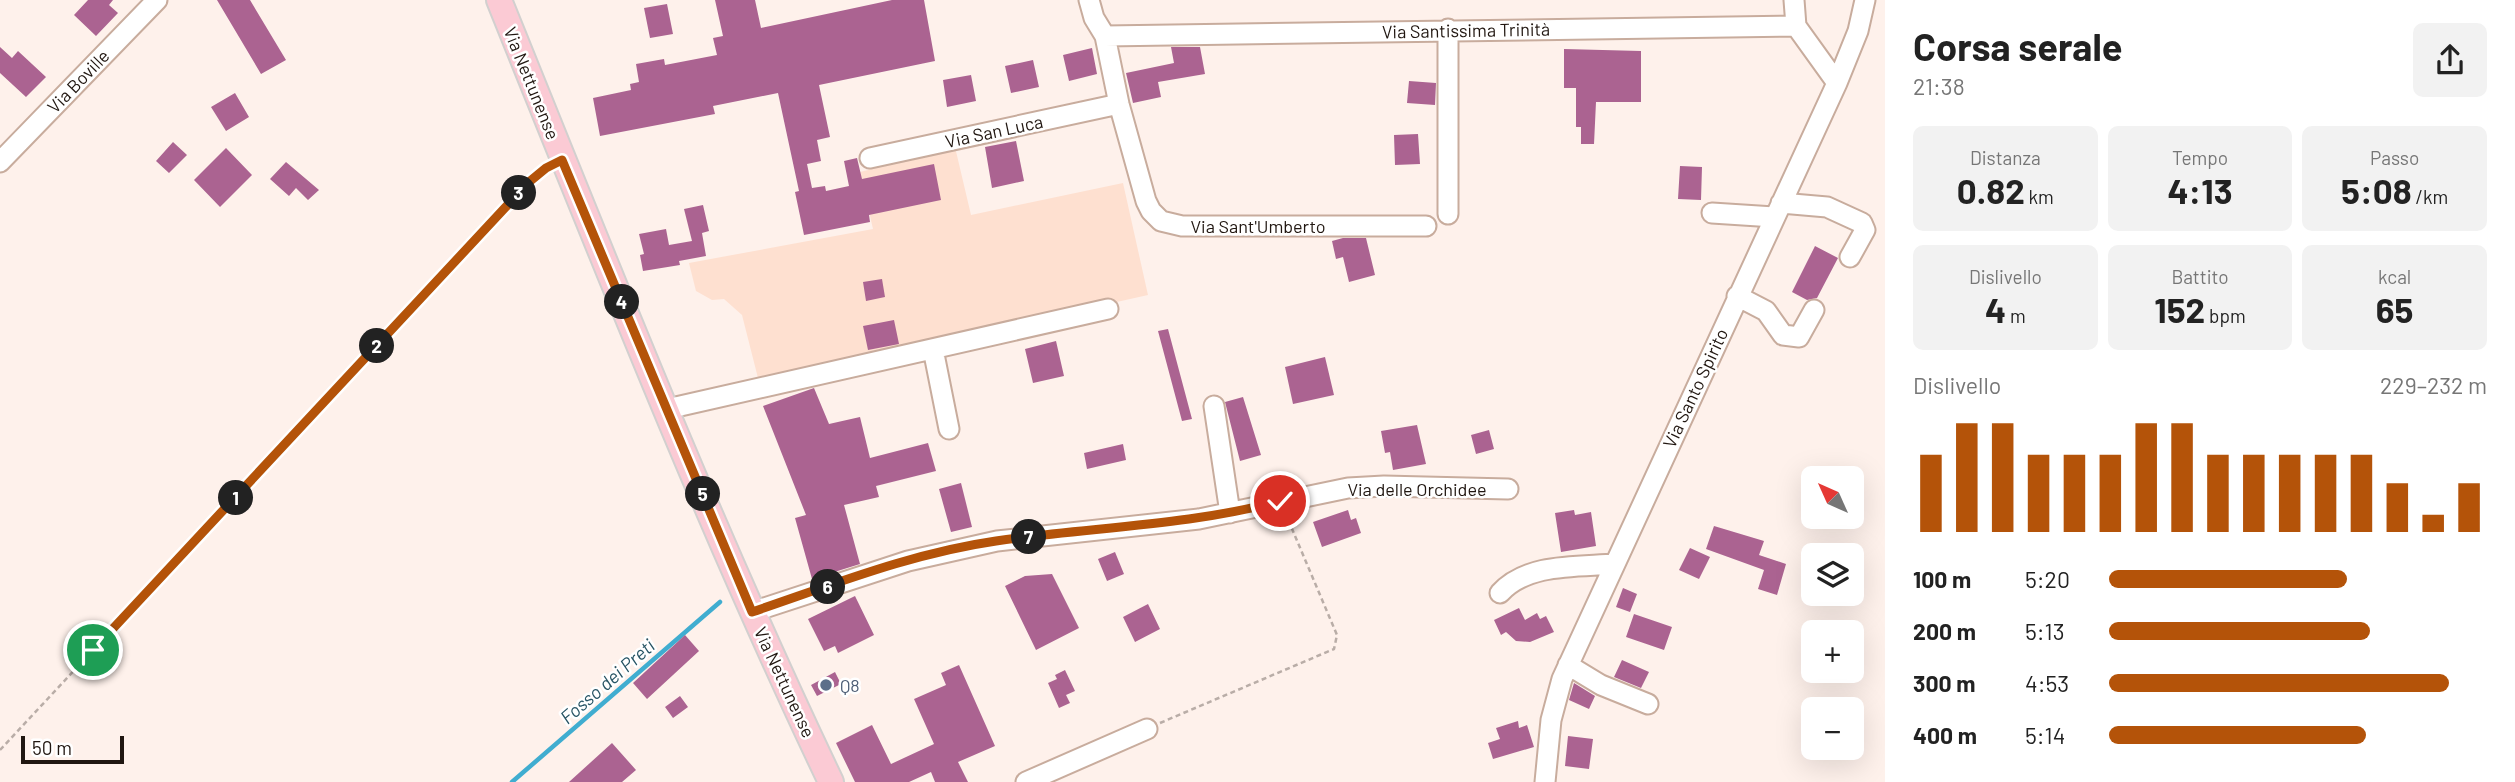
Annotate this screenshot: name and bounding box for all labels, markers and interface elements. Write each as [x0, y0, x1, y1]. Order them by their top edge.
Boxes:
street label: Via Santissima Trinità [1382, 18, 1550, 42]
street label: Via Nettunense [499, 23, 565, 143]
text: Corsa serale [1913, 23, 2122, 69]
button: share [2413, 23, 2487, 97]
street label: Via Boville [42, 45, 114, 117]
text: 21:38 [1913, 72, 1965, 100]
street label: Via San Luca [943, 110, 1045, 152]
text: Distanza [1970, 146, 2041, 169]
text: Tempo [2172, 146, 2228, 169]
text: Passo [2370, 146, 2419, 169]
text: 0.82 [1957, 169, 2025, 211]
text: 4:13 [2167, 169, 2233, 211]
text: 5:08 [2341, 169, 2412, 211]
pin: 3 [502, 176, 536, 210]
text: 3 [513, 181, 524, 204]
text: km [2025, 185, 2054, 208]
text: /km [2412, 185, 2448, 208]
street label: Via Sant'Umberto [1190, 215, 1326, 237]
text: Dislivello [1969, 265, 2042, 288]
text: Battito [2171, 265, 2229, 288]
text: kcal [2378, 265, 2411, 288]
pin: 4 [604, 284, 640, 320]
text: 4 [1985, 288, 2006, 330]
text: 152 [2154, 288, 2205, 330]
text: 65 [2376, 288, 2414, 330]
text: 4 [616, 290, 627, 313]
text: m [2006, 304, 2026, 327]
text: bpm [2205, 304, 2246, 327]
street label: Via Santo Spirito [1658, 325, 1732, 451]
pin: 2 [360, 328, 394, 364]
text: 2 [371, 334, 382, 357]
text: Dislivello [1913, 371, 2001, 399]
text: 229–232 m [2380, 371, 2487, 399]
north arrow [1801, 466, 1864, 528]
map controls [1801, 466, 1864, 760]
pin [1250, 471, 1310, 531]
pin: 5 [686, 476, 720, 512]
street label: Via delle Orchidee [1347, 478, 1487, 500]
pin: 1 [218, 480, 254, 516]
text: 5 [697, 482, 708, 505]
icon: check [1261, 482, 1299, 520]
text: 1 [232, 486, 239, 509]
pin: 7 [1012, 520, 1046, 554]
text: 7 [1024, 525, 1033, 548]
button: layers [1801, 543, 1864, 606]
text: 100 m [1913, 565, 1971, 593]
text: 5:20 [2025, 565, 2070, 593]
pin: 6 [810, 570, 846, 604]
text: 6 [822, 575, 833, 598]
text: 200 m [1913, 617, 1976, 645]
text: 5:13 [2025, 617, 2065, 645]
pin [63, 620, 123, 680]
button: + [1801, 620, 1864, 683]
street label: Via Nettunense [750, 623, 820, 741]
icon: arrive [74, 631, 112, 669]
water label: Fosso dei Preti [555, 633, 659, 728]
text: 300 m [1913, 669, 1975, 697]
text: 4:53 [2025, 669, 2069, 697]
place label: Q8 [840, 674, 860, 696]
marker: Q8 [818, 677, 834, 693]
button: − [1801, 697, 1864, 760]
text: 400 m [1913, 721, 1977, 749]
text: 5:14 [2025, 721, 2065, 749]
scale bar [21, 733, 124, 765]
text: 50 m [32, 736, 72, 759]

